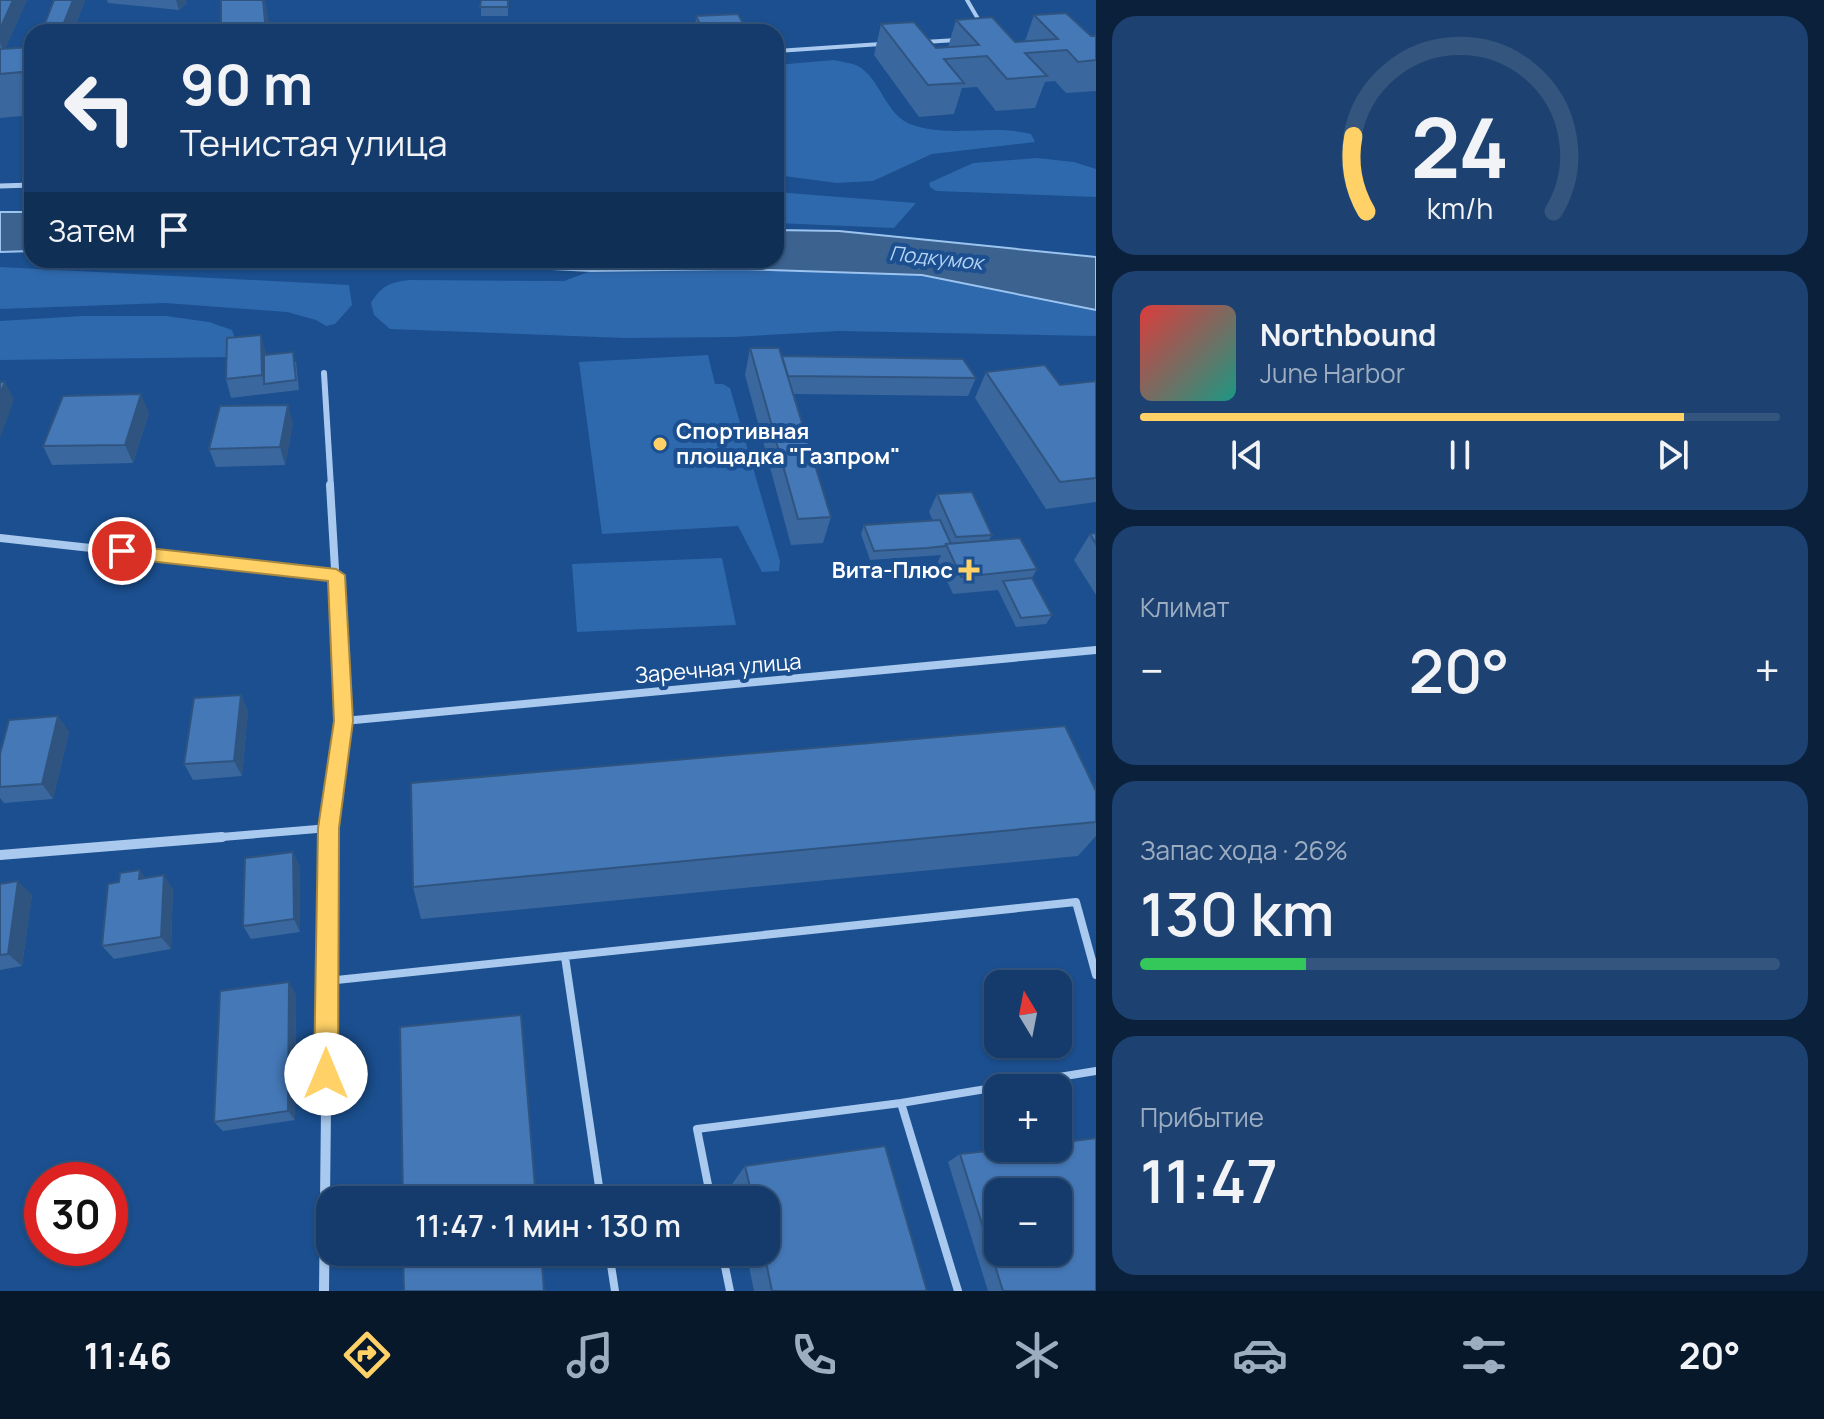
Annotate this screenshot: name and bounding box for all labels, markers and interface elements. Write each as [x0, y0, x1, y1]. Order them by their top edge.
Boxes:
text: 90 m [180, 45, 313, 122]
icon: left [48, 56, 152, 160]
text: 24 [1411, 88, 1509, 202]
text: Тенистая улица [180, 118, 448, 167]
text: km/h [1427, 189, 1493, 228]
icon: arrive [152, 208, 196, 252]
text: Затем [48, 210, 136, 251]
water label: Подкумок [888, 239, 987, 276]
text: Northbound [1260, 314, 1437, 355]
text: June Harbor [1260, 355, 1405, 391]
place label: Спортивная площадка "Газпром" [676, 416, 901, 471]
icon: previous [1225, 433, 1269, 477]
icon: pause [1438, 433, 1482, 477]
icon: next [1651, 433, 1695, 477]
marker: Спортивная площадка "Газпром" [651, 435, 669, 453]
pin [88, 517, 156, 585]
icon: arrive [100, 529, 144, 573]
place label: Вита-Плюс [832, 555, 953, 585]
marker: Вита-Плюс [960, 561, 978, 579]
text: Климат [1140, 589, 1230, 625]
text: 20° [1409, 629, 1510, 711]
text: − [1140, 640, 1164, 700]
text: + [1755, 640, 1780, 700]
street label: Заречная улица [633, 646, 803, 690]
text: Запас хода · 26% [1140, 832, 1348, 868]
text: 130 km [1140, 872, 1335, 954]
north arrow [984, 970, 1072, 1058]
map controls [984, 970, 1072, 1266]
position arrow [284, 1032, 368, 1116]
button: + [984, 1074, 1072, 1162]
text: Прибытие [1140, 1099, 1264, 1135]
text: 11:47 [1140, 1139, 1278, 1221]
speed limit sign: 30 [24, 1162, 128, 1266]
button: − [984, 1178, 1072, 1266]
text: 11:47 · 1 мин · 130 m [415, 1205, 681, 1246]
icon: directions [339, 1327, 395, 1383]
icon: music [562, 1327, 618, 1383]
icon: phone [786, 1327, 842, 1383]
icon: climate [1009, 1327, 1065, 1383]
icon: car [1232, 1327, 1288, 1383]
icon: filters [1456, 1327, 1512, 1383]
text: 11:46 [84, 1331, 172, 1380]
text: 20° [1679, 1331, 1740, 1380]

